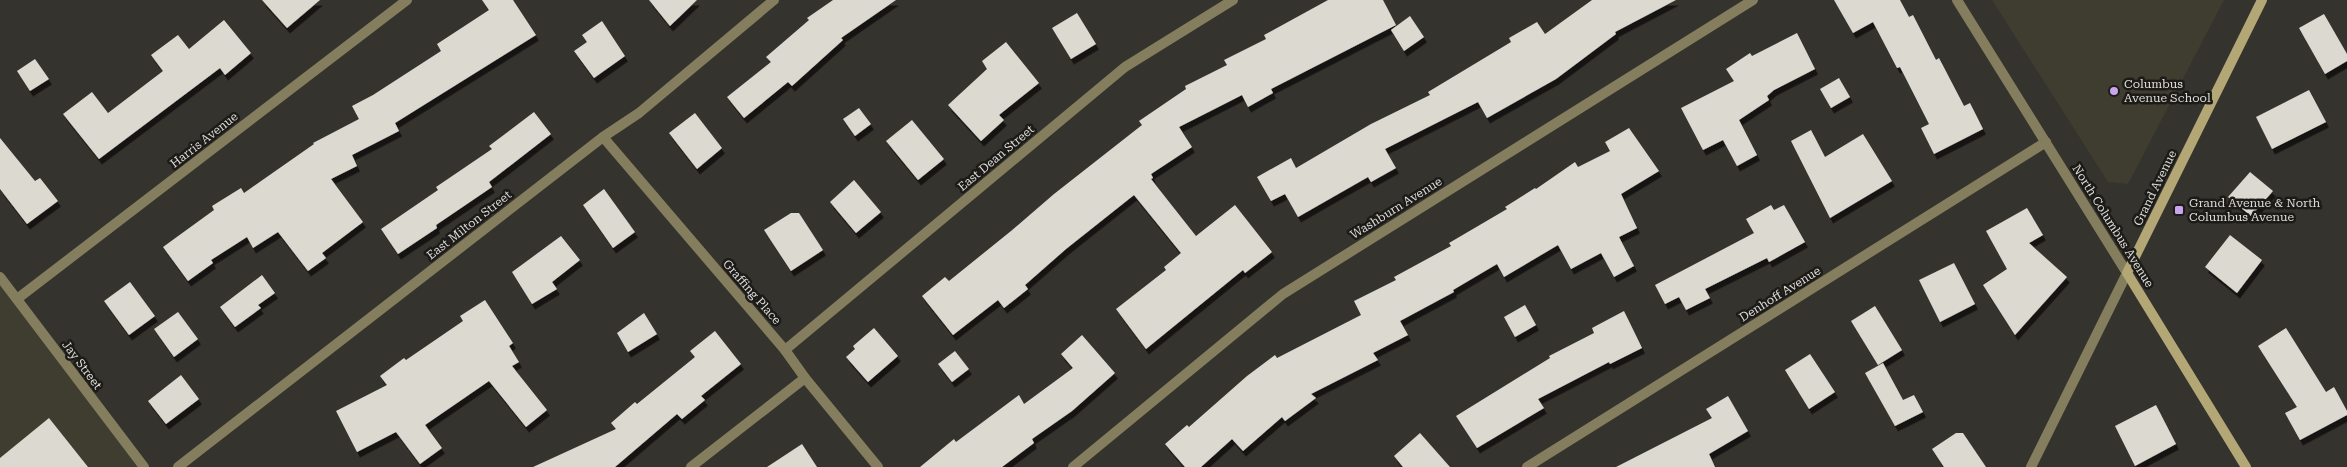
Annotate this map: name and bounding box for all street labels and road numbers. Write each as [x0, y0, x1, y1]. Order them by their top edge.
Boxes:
street label: Harris Avenue [167, 109, 241, 171]
street label: East Dean Street [955, 122, 1037, 194]
street label: Grand Avenue [2131, 148, 2179, 228]
street label: North Columbus Avenue [2069, 162, 2157, 290]
street label: Washburn Avenue [1348, 174, 1445, 242]
street label: East Milton Street [424, 187, 514, 262]
street label: Graffing Place [720, 257, 784, 328]
street label: Denhoff Avenue [1737, 263, 1824, 325]
street label: Jay Street [59, 338, 105, 392]

